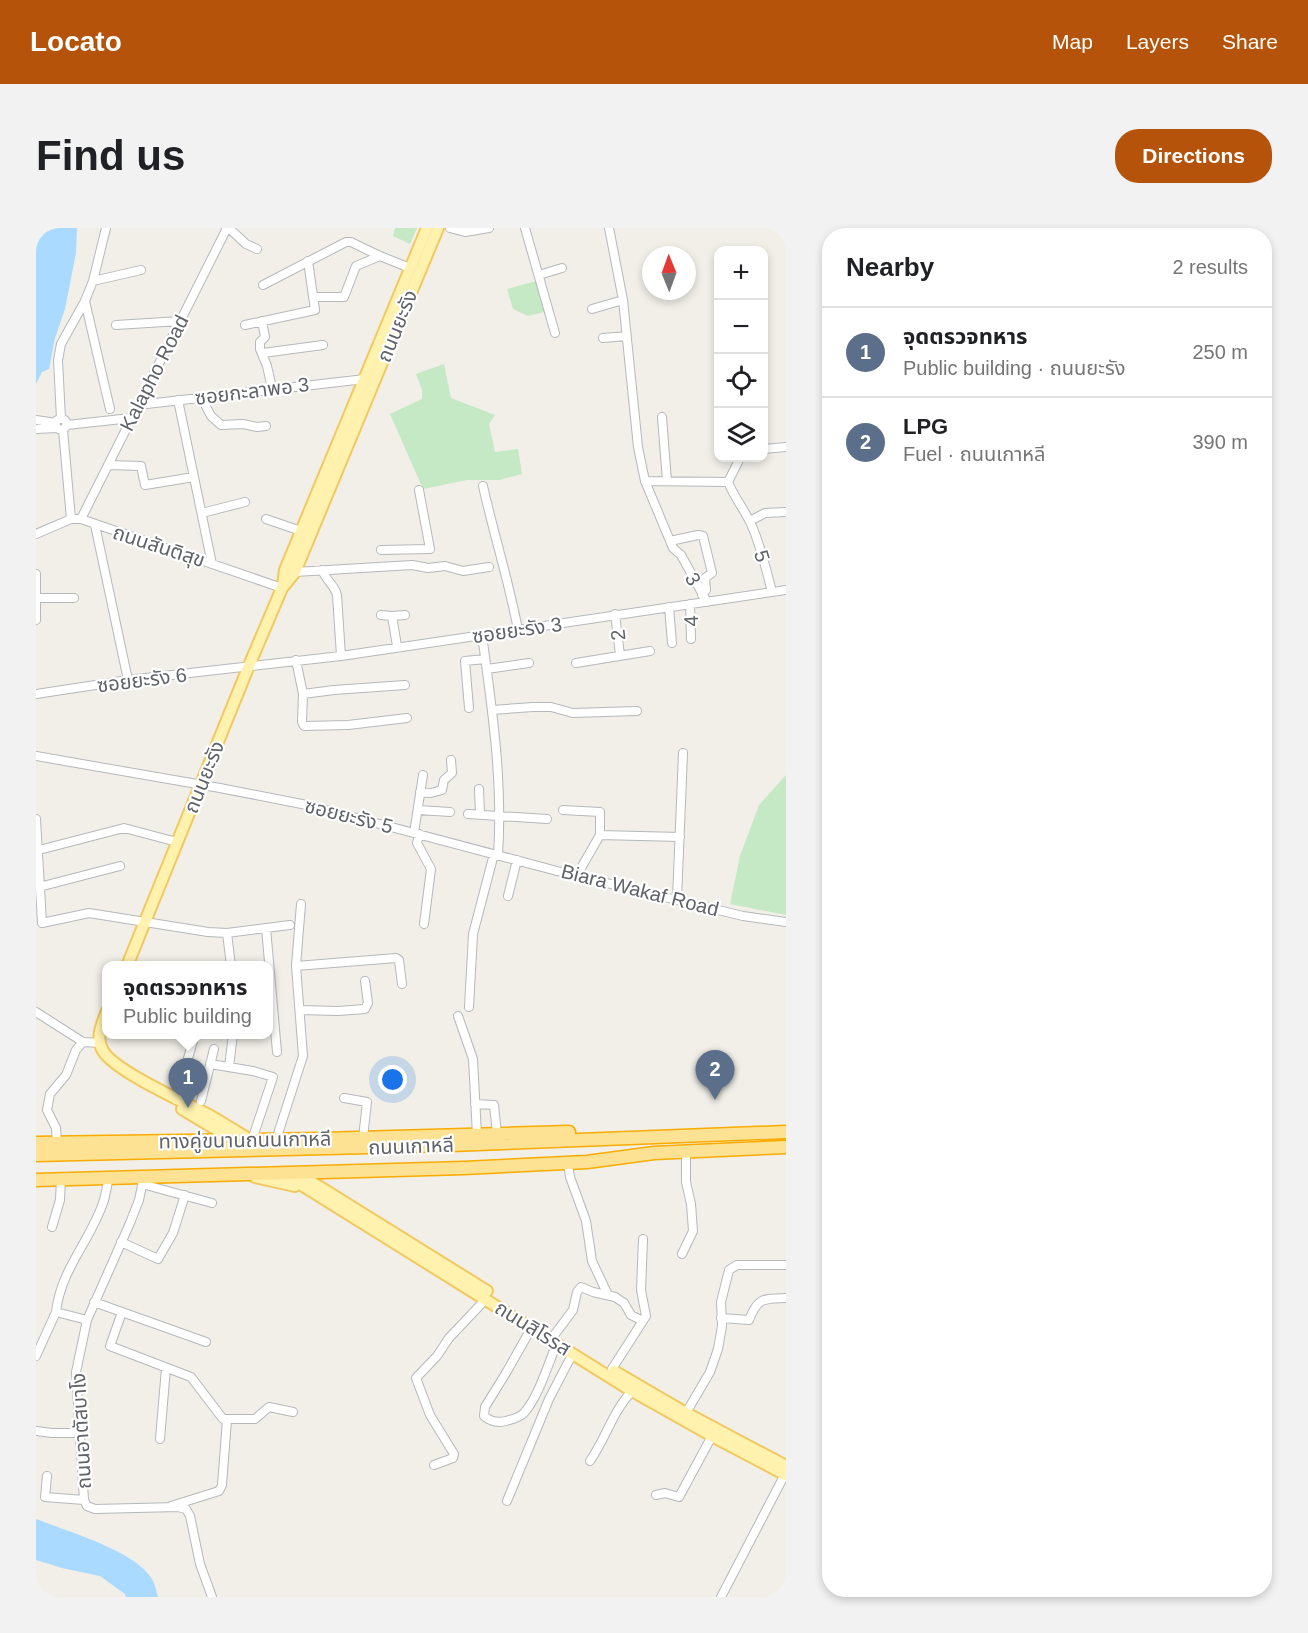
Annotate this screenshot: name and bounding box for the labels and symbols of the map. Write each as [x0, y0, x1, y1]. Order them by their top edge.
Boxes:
north arrow [642, 246, 696, 300]
street label: ถนนยะรัง [373, 287, 421, 365]
street label: Kalapho Road [115, 312, 193, 434]
street label: ซอยกะลาพอ 3 [194, 373, 310, 409]
street label: ถนนสันติสุข [110, 521, 208, 572]
street label: 5 [750, 547, 774, 565]
street label: 3 [681, 569, 705, 589]
street label: ซอยยะรัง 3 [471, 613, 563, 647]
street label: 4 [680, 615, 702, 627]
street label: 2 [606, 628, 630, 642]
street label: ซอยยะรัง 6 [96, 664, 188, 696]
street label: ถนนยะรัง [180, 738, 228, 816]
street label: ซอยยะรัง 5 [303, 794, 395, 838]
street label: Biara Wakaf Road [559, 860, 721, 920]
pin: 2 [696, 1050, 734, 1100]
pin: 1 [168, 1058, 208, 1108]
your location [378, 1065, 407, 1094]
street label: ทางคู่ขนานถนนเกาหลี [159, 1127, 332, 1155]
street label: ถนนเกาหลี [368, 1134, 454, 1158]
street label: ถนนสิโรรส [491, 1296, 575, 1360]
street label: ถนนอาตัสบาโง [67, 1372, 95, 1490]

